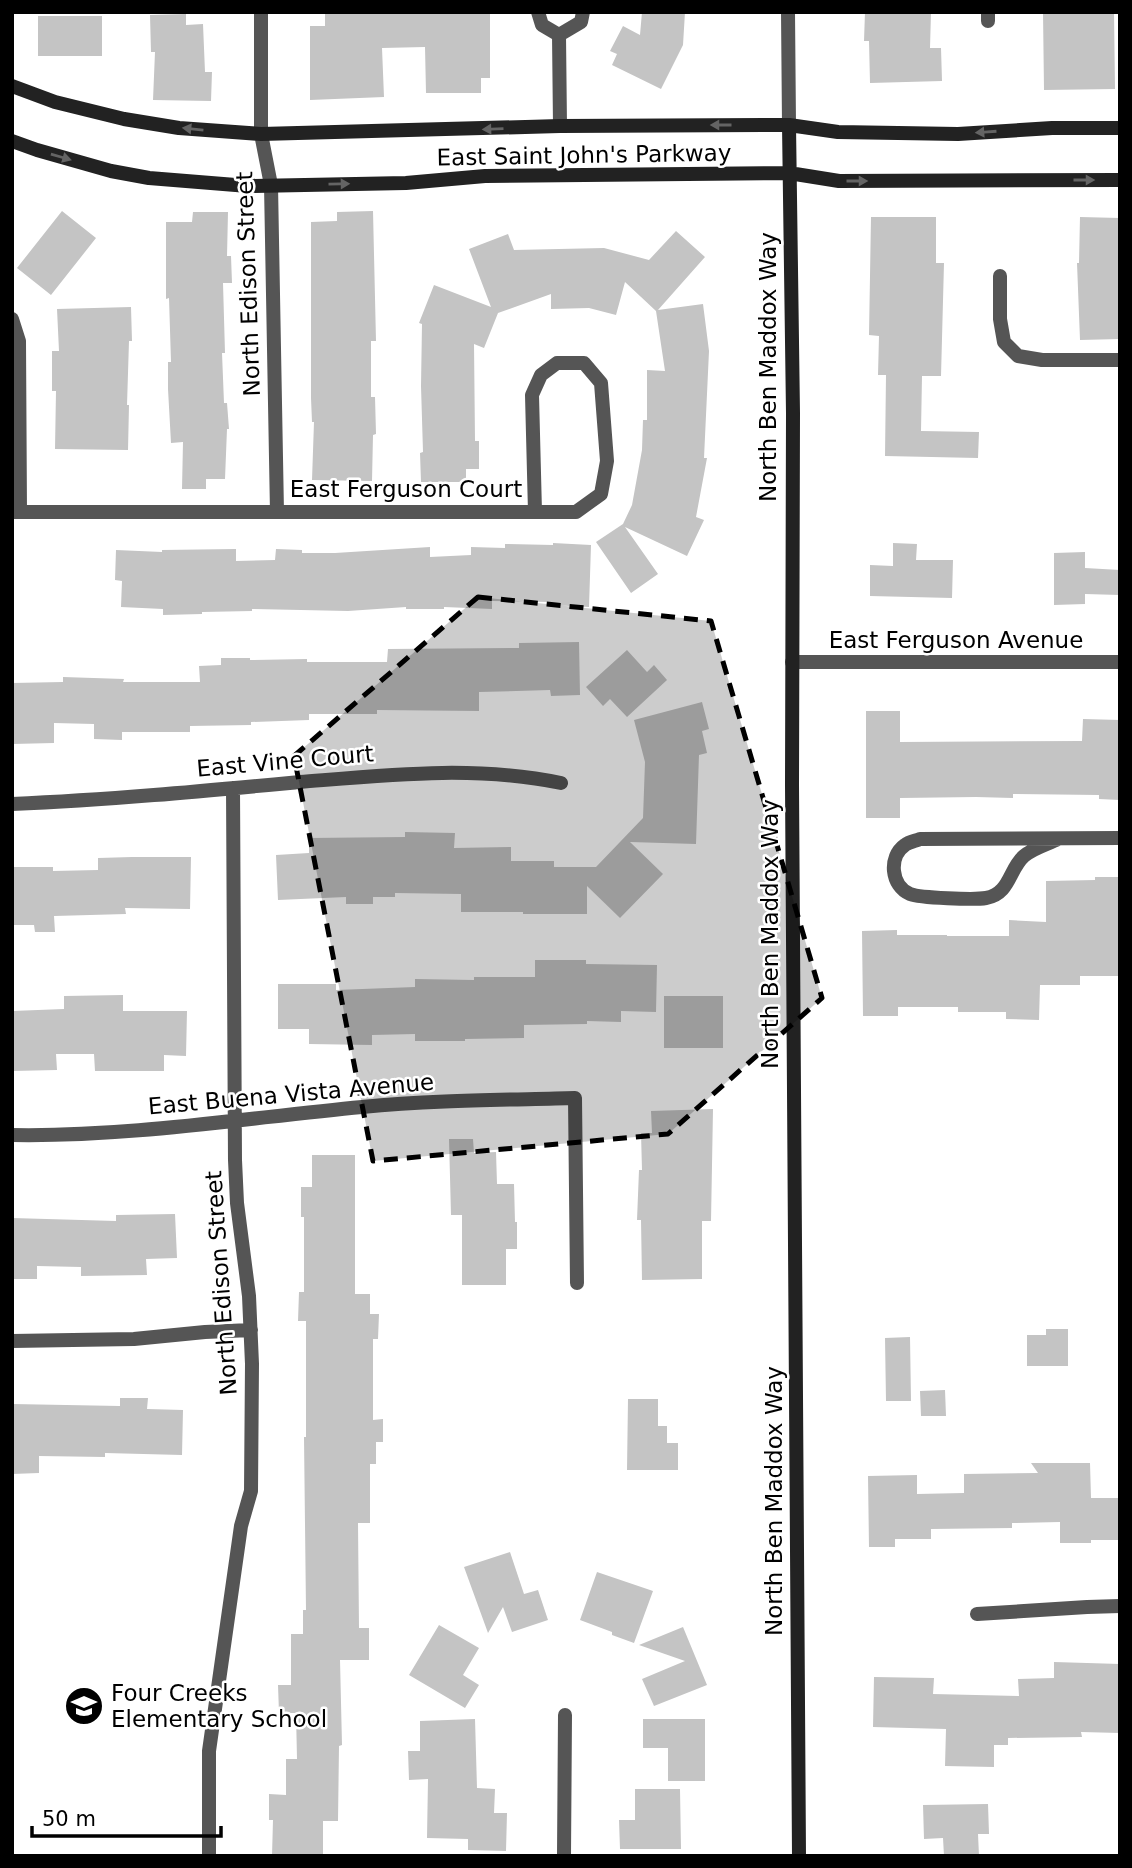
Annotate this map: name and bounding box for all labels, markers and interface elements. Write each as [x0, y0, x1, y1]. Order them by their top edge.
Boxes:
one-way arrow [709, 119, 731, 131]
one-way arrow [182, 123, 204, 134]
one-way arrow [482, 123, 504, 134]
one-way arrow [975, 127, 997, 138]
street label: East Saint John's Parkway [436, 139, 732, 171]
one-way arrow [51, 152, 72, 162]
street label: North Edison Street [231, 171, 265, 397]
one-way arrow [1074, 174, 1096, 186]
one-way arrow [846, 175, 868, 187]
one-way arrow [328, 178, 350, 190]
street label: North Ben Maddox Way [755, 232, 781, 502]
street label: East Ferguson Court [290, 476, 522, 502]
street label: East Ferguson Avenue [829, 627, 1083, 653]
street label: East Vine Court [195, 740, 375, 782]
street label: North Ben Maddox Way [757, 799, 783, 1069]
street label: East Buena Vista Avenue [147, 1069, 435, 1119]
street label: North Edison Street [200, 1170, 242, 1396]
street label: North Ben Maddox Way [761, 1366, 787, 1636]
place label: Four Creeks Elementary School [111, 1680, 327, 1732]
school or university icon: Four Creeks Elementary School [63, 1685, 105, 1727]
scale bar [32, 1794, 220, 1838]
text: 50 m [42, 1807, 96, 1831]

